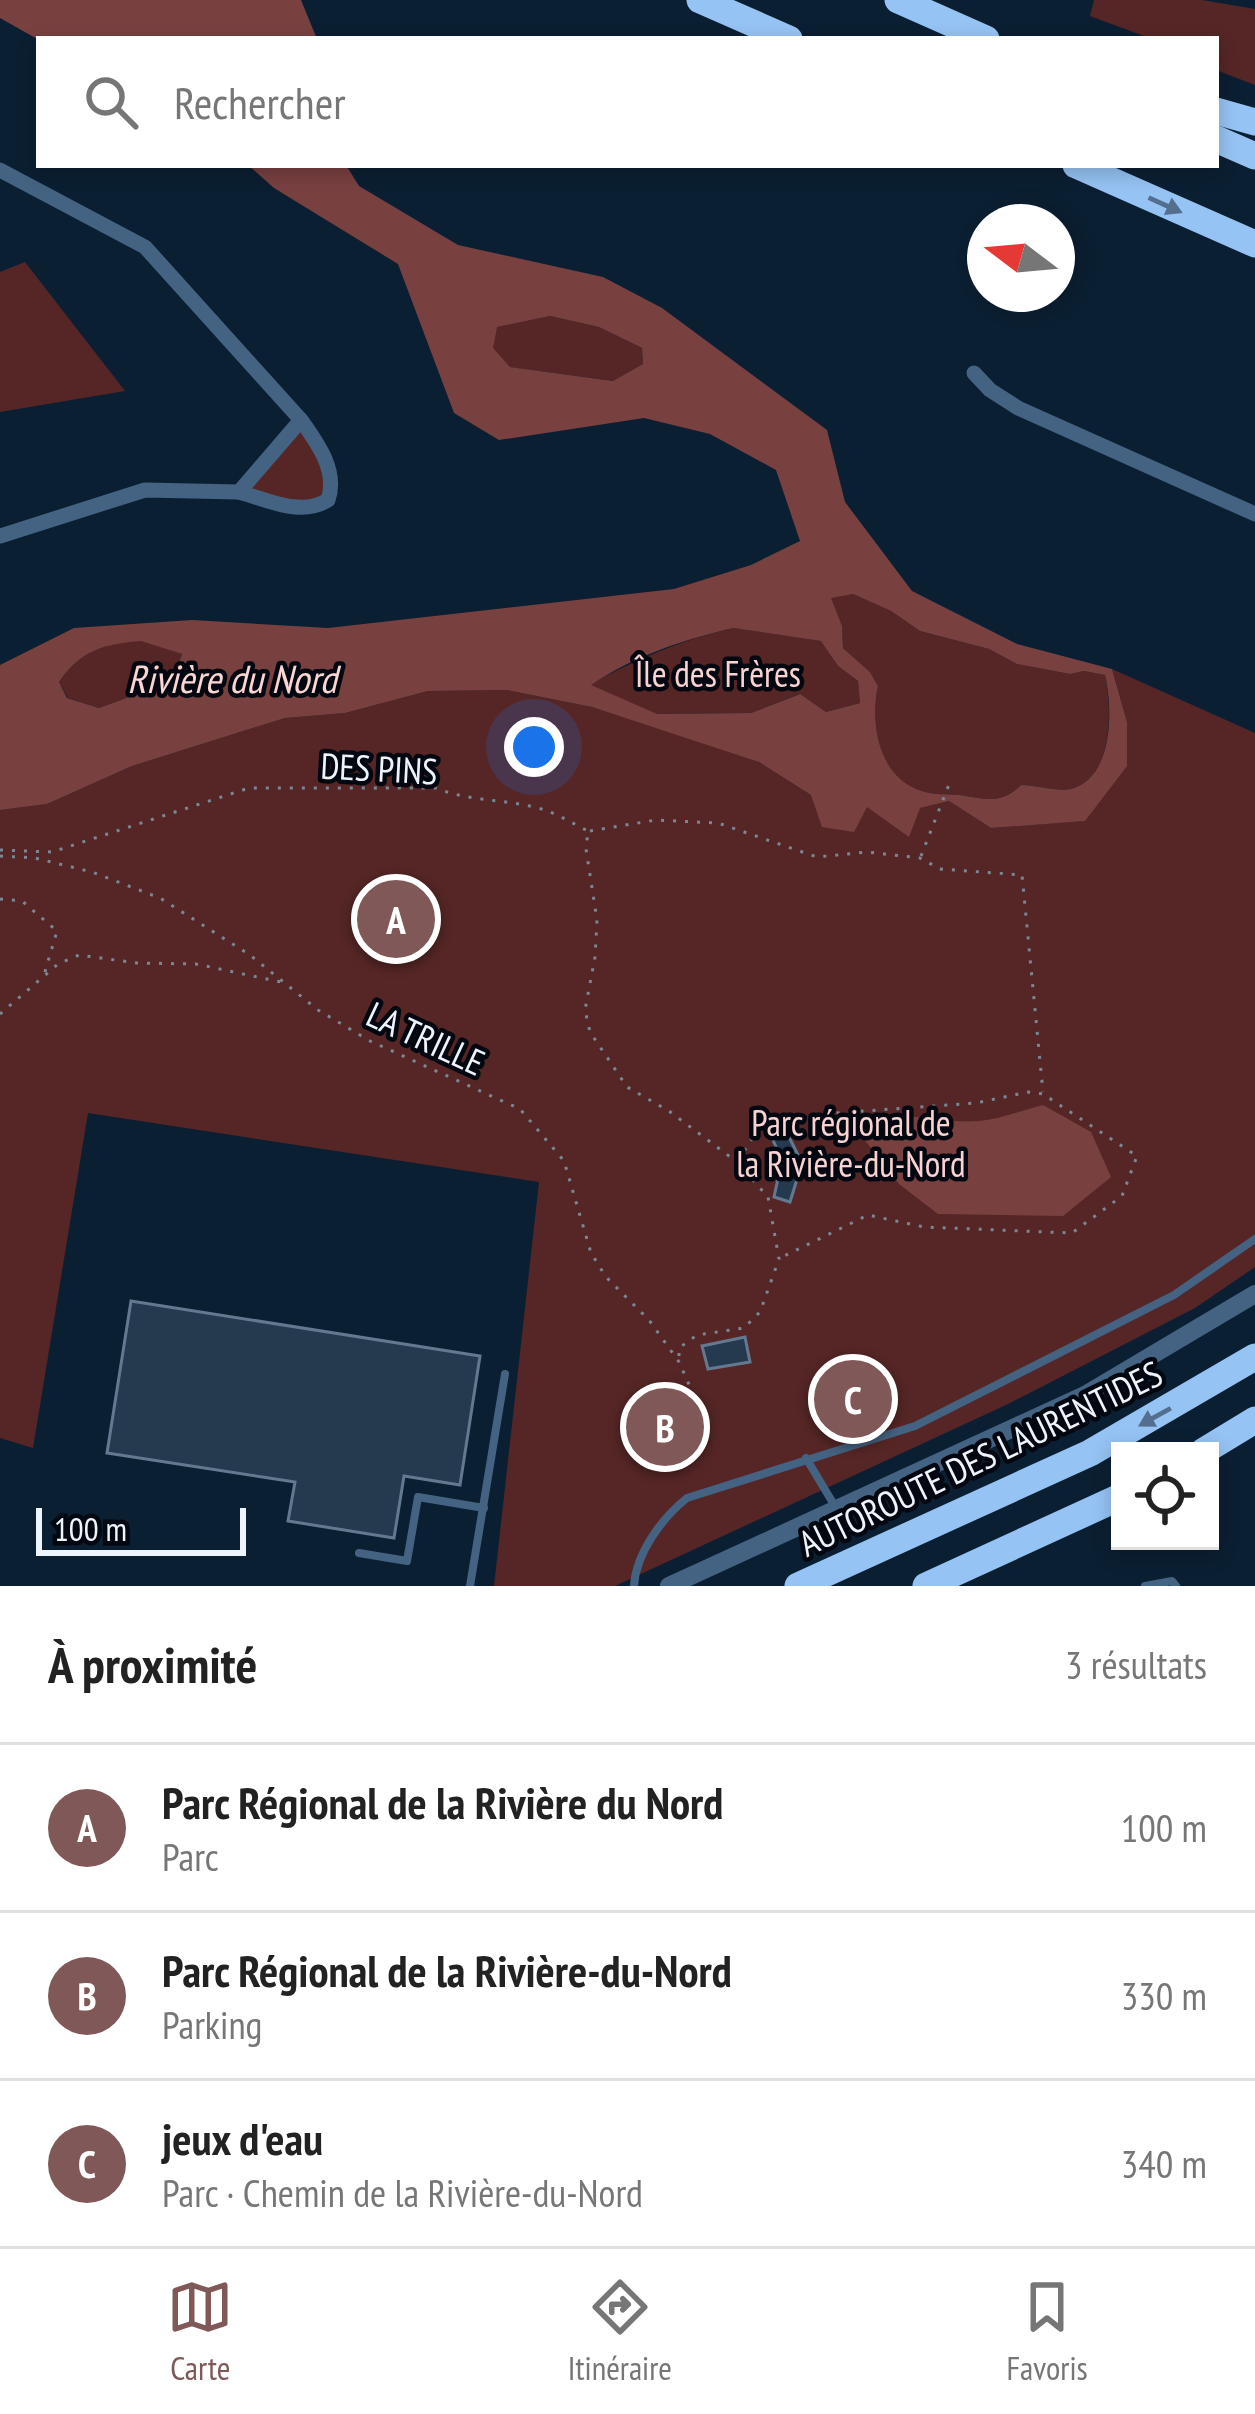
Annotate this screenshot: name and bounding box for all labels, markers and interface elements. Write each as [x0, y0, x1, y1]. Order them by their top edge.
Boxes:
search box [36, 36, 1219, 168]
icon: search [78, 69, 144, 135]
text: Rechercher [174, 73, 346, 131]
one-way arrow [1148, 195, 1183, 215]
north arrow [967, 204, 1075, 312]
park label: Île des Frères [634, 650, 801, 697]
water label: Rivière du Nord [127, 653, 342, 704]
your location [504, 717, 564, 777]
street label: DES PINS [319, 741, 439, 795]
pin: A [357, 874, 435, 964]
street label: LA TRILLE [360, 990, 492, 1086]
park label: Parc régional de la Rivière-du-Nord [736, 1099, 966, 1187]
street label: AUTOROUTE DES LAURENTIDES [790, 1349, 1170, 1567]
pin: C [814, 1354, 892, 1444]
pin: B [626, 1382, 704, 1472]
one-way arrow [1138, 1406, 1172, 1427]
map controls [1111, 1442, 1219, 1550]
button: locate [1111, 1442, 1219, 1550]
scale bar [36, 1502, 246, 1555]
text: 100 m [54, 1507, 127, 1550]
text: À proximité [48, 1631, 257, 1697]
text: 3 résultats [1065, 1639, 1207, 1690]
text: Parc Régional de la Rivière du Nord [162, 1773, 723, 1831]
text: A [77, 1802, 97, 1853]
text: 100 m [1121, 1802, 1207, 1853]
text: Parc [162, 1831, 219, 1882]
text: Parc Régional de la Rivière-du-Nord [162, 1941, 732, 1999]
text: B [77, 1970, 97, 2021]
text: 330 m [1121, 1970, 1207, 2021]
text: Parking [162, 1999, 262, 2050]
text: jeux d'eau [162, 2109, 323, 2167]
text: C [78, 2138, 96, 2189]
text: 340 m [1121, 2138, 1207, 2189]
text: Parc · Chemin de la Rivière-du-Nord [162, 2167, 643, 2218]
tab: Carte [167, 2274, 233, 2389]
tab: Itinéraire [568, 2274, 672, 2389]
tab: Favoris [1006, 2274, 1088, 2389]

